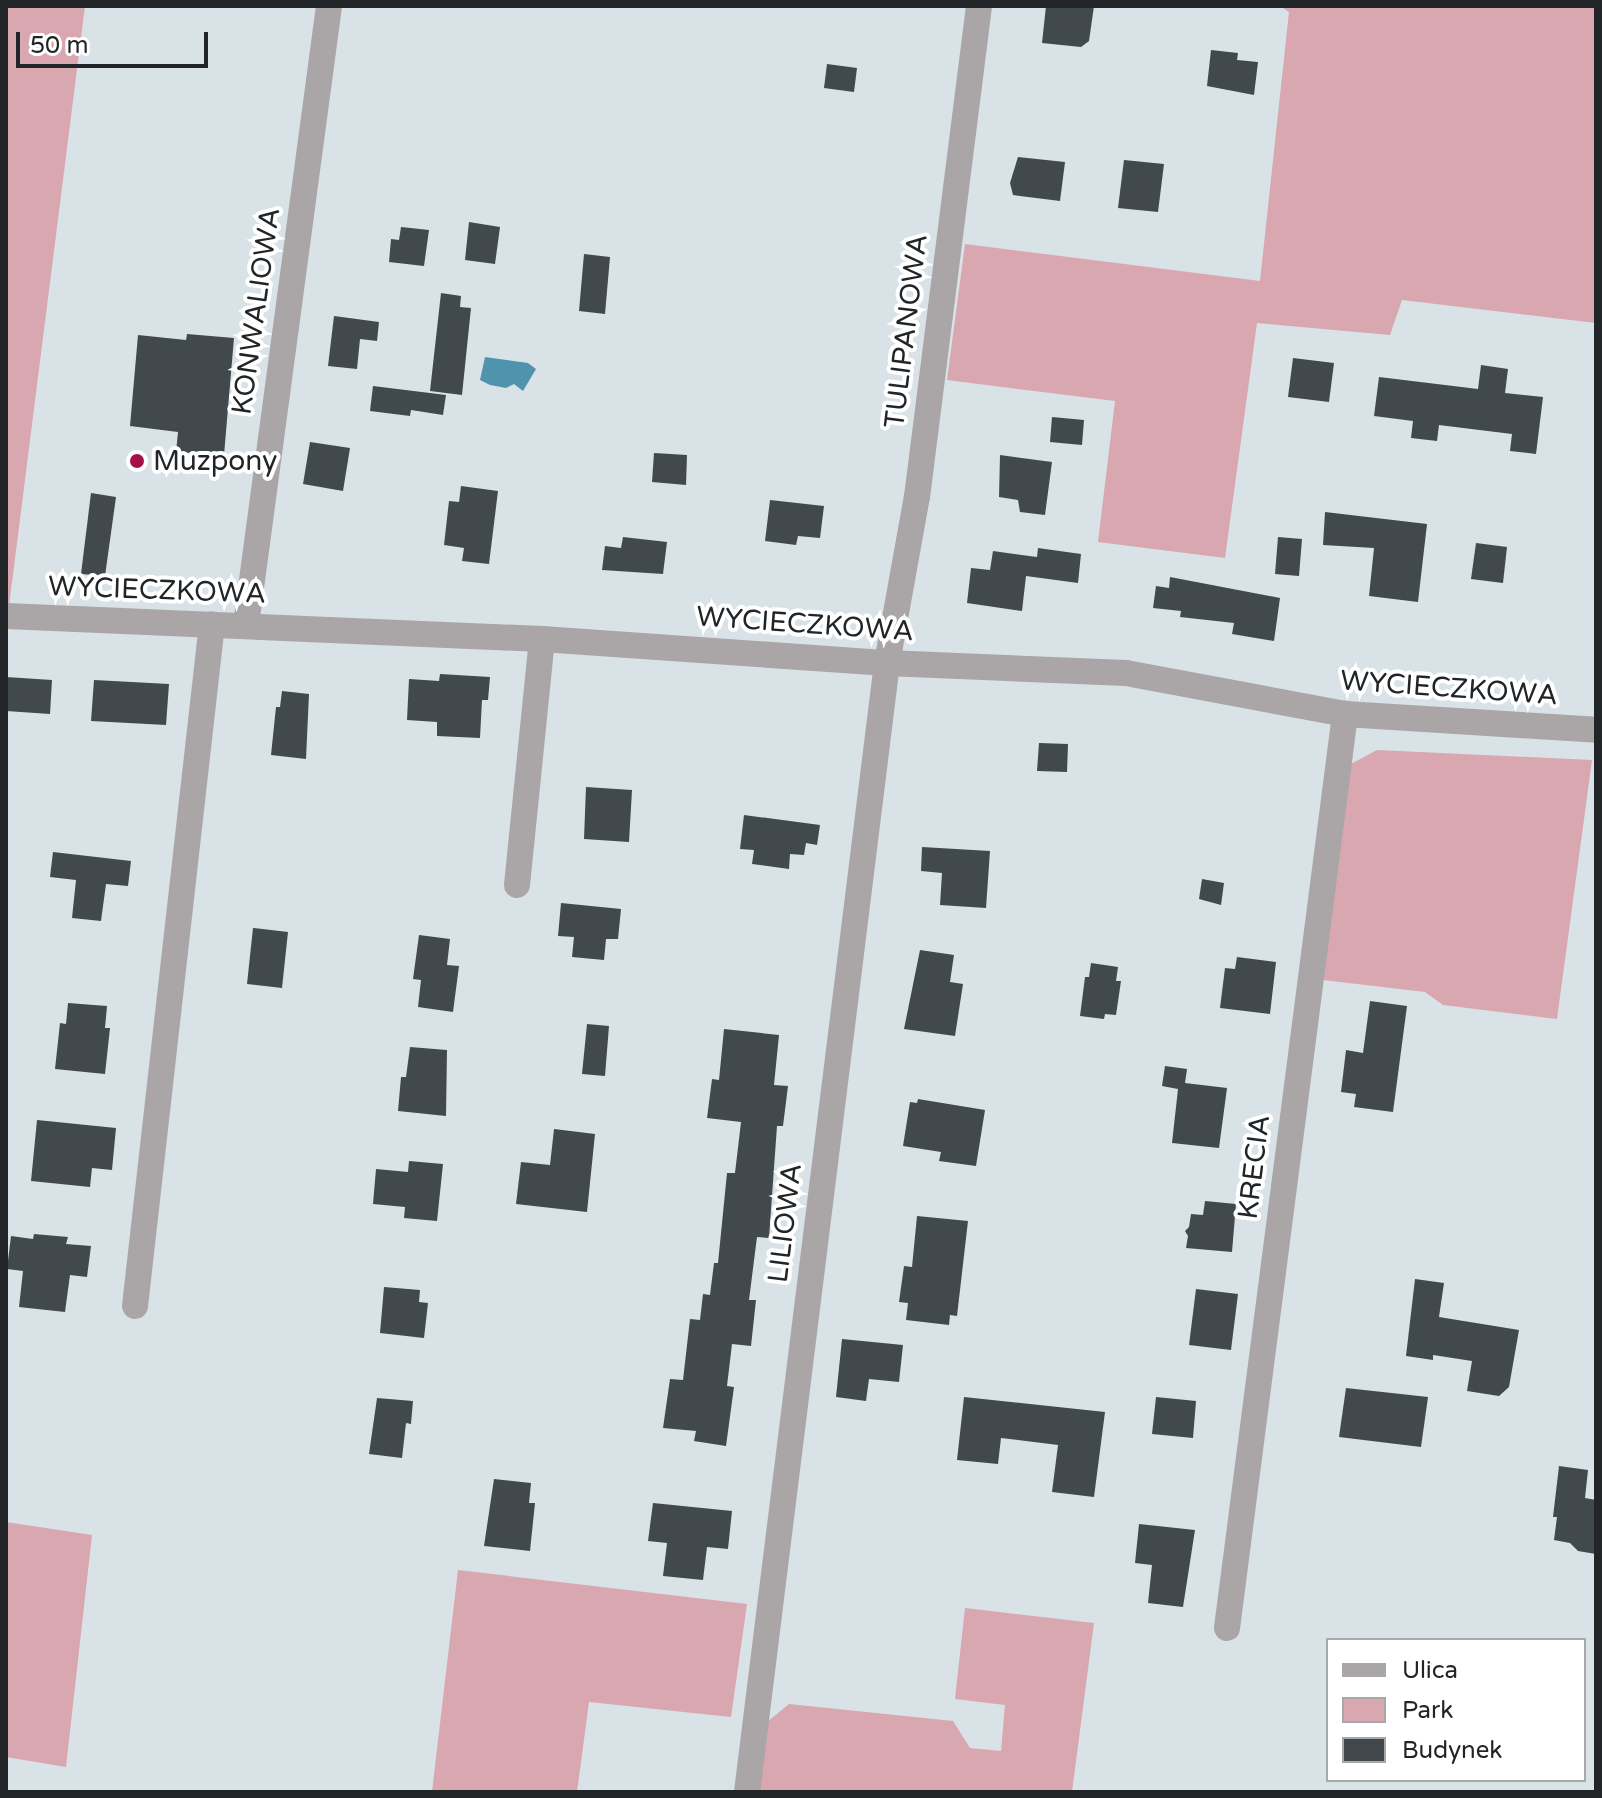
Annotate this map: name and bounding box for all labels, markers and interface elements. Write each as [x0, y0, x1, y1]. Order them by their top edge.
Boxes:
scale bar [20, 16, 212, 66]
text: 50 m [30, 31, 88, 60]
street label: KONWALIOWA [225, 205, 287, 417]
street label: TULIPANOWA [877, 232, 935, 430]
place label: Muzpony [153, 444, 277, 478]
marker: Muzpony [128, 452, 146, 470]
street label: WYCIECZKOWA [48, 569, 266, 611]
street label: WYCIECZKOWA [695, 600, 915, 648]
street label: WYCIECZKOWA [1339, 664, 1559, 712]
street label: KRECIA [1231, 1113, 1277, 1221]
street label: LILIOWA [761, 1161, 809, 1285]
legend [1326, 1638, 1586, 1782]
text: Ulica [1402, 1656, 1458, 1685]
text: Park [1402, 1696, 1453, 1725]
text: Budynek [1402, 1736, 1502, 1765]

